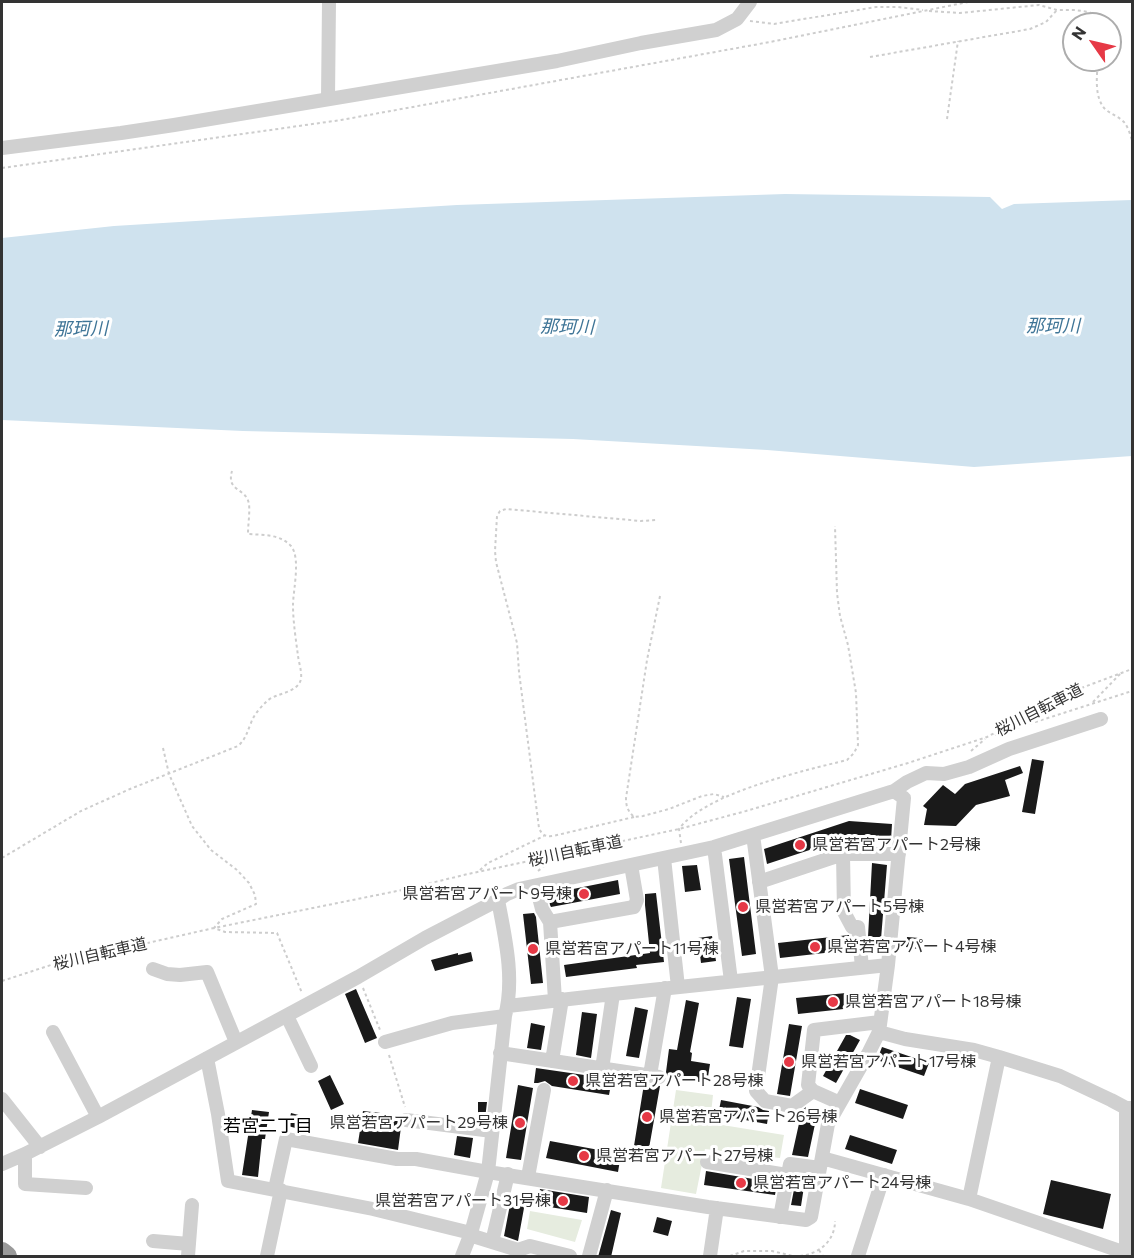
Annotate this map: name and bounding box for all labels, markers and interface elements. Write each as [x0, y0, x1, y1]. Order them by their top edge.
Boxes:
north arrow [1062, 12, 1122, 72]
text: N [1067, 22, 1090, 43]
water label: 那珂川 [1026, 315, 1080, 337]
water label: 那珂川 [540, 316, 594, 338]
water label: 那珂川 [54, 318, 108, 340]
street label: 桜川自転車道 [992, 680, 1086, 740]
street label: 桜川自転車道 [526, 832, 624, 870]
place label: 県営若宮アパート2号棟 [812, 835, 981, 855]
marker: 県営若宮アパート2号棟 [793, 838, 807, 852]
place label: 県営若宮アパート9号棟 [402, 884, 572, 904]
marker: 県営若宮アパート9号棟 [577, 887, 591, 901]
place label: 県営若宮アパート5号棟 [755, 897, 924, 917]
marker: 県営若宮アパート5号棟 [736, 900, 750, 914]
street label: 桜川自転車道 [51, 934, 149, 974]
place label: 県営若宮アパート4号棟 [827, 937, 997, 957]
place label: 県営若宮アパート11号棟 [545, 939, 719, 959]
marker: 県営若宮アパート4号棟 [808, 940, 822, 954]
marker: 県営若宮アパート11号棟 [526, 942, 540, 956]
place label: 県営若宮アパート18号棟 [845, 992, 1022, 1012]
marker: 県営若宮アパート18号棟 [826, 995, 840, 1009]
place label: 県営若宮アパート17号棟 [801, 1052, 976, 1072]
marker: 県営若宮アパート17号棟 [782, 1055, 796, 1069]
place label: 県営若宮アパート28号棟 [585, 1071, 764, 1091]
marker: 県営若宮アパート28号棟 [566, 1074, 580, 1088]
place label: 県営若宮アパート26号棟 [659, 1107, 838, 1127]
marker: 県営若宮アパート26号棟 [640, 1110, 654, 1124]
place label: 県営若宮アパート29号棟 [329, 1113, 508, 1133]
district label: 若宮二丁目 [223, 1115, 313, 1137]
marker: 県営若宮アパート29号棟 [513, 1116, 527, 1130]
place label: 県営若宮アパート27号棟 [596, 1146, 773, 1166]
marker: 県営若宮アパート27号棟 [577, 1149, 591, 1163]
place label: 県営若宮アパート24号棟 [753, 1173, 931, 1193]
marker: 県営若宮アパート24号棟 [734, 1176, 748, 1190]
place label: 県営若宮アパート31号棟 [375, 1191, 551, 1211]
marker: 県営若宮アパート31号棟 [556, 1194, 570, 1208]

